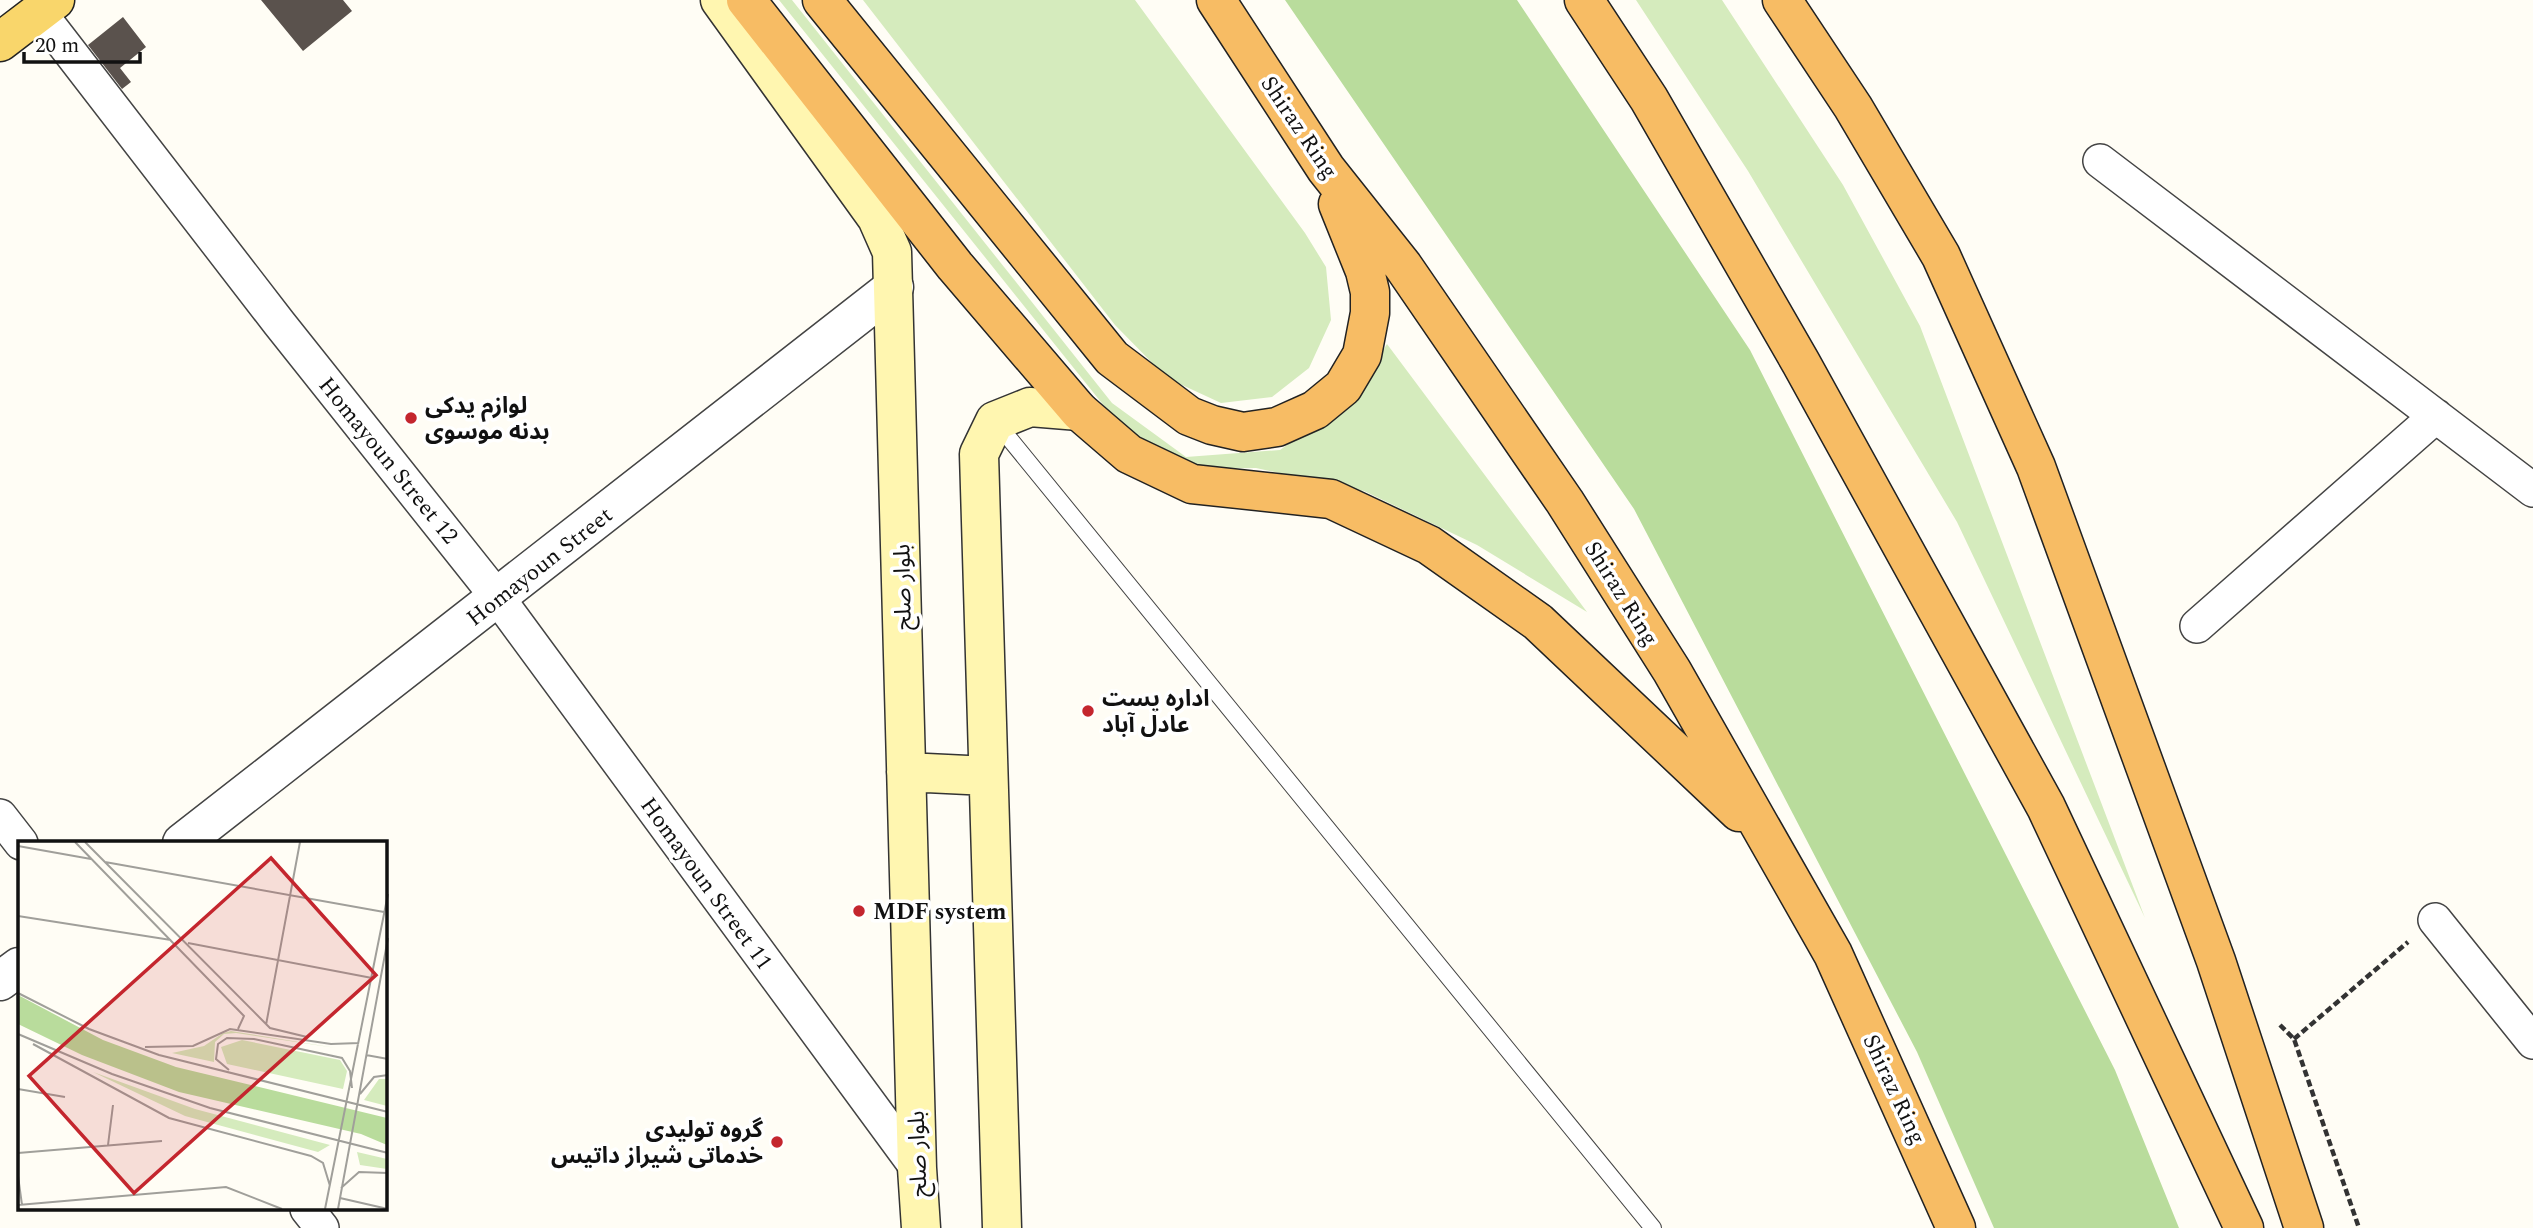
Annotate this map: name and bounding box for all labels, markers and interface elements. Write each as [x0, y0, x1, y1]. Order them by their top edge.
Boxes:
scale bar [24, 21, 140, 65]
text: 20 m [35, 30, 79, 62]
street label: Shiraz Ring [1251, 69, 1346, 187]
street label: Homayoun Street 12 [309, 370, 466, 552]
place label: لوازم یدکی بدنه موسوی [425, 389, 549, 450]
marker: لوازم یدکی بدنه موسوی [403, 410, 419, 426]
street label: Homayoun Street [459, 499, 621, 636]
street label: Shiraz Ring [1575, 534, 1667, 653]
street label: بلوار صلح [885, 544, 922, 630]
place label: اداره پست عادل آباد [1102, 682, 1209, 743]
marker: اداره پست عادل آباد [1080, 703, 1096, 719]
street label: Homayoun Street 11 [631, 790, 781, 978]
inset map [18, 841, 387, 1210]
place label: MDF system [873, 895, 1007, 930]
marker: MDF system [851, 903, 867, 919]
street label: Shiraz Ring [1853, 1029, 1934, 1151]
street label: بلوار صلح [900, 1110, 937, 1198]
place label: گروه تولیدی خدماتی شیراز داتیس [551, 1113, 764, 1174]
marker: گروه تولیدی خدماتی شیراز داتیس [769, 1134, 785, 1150]

